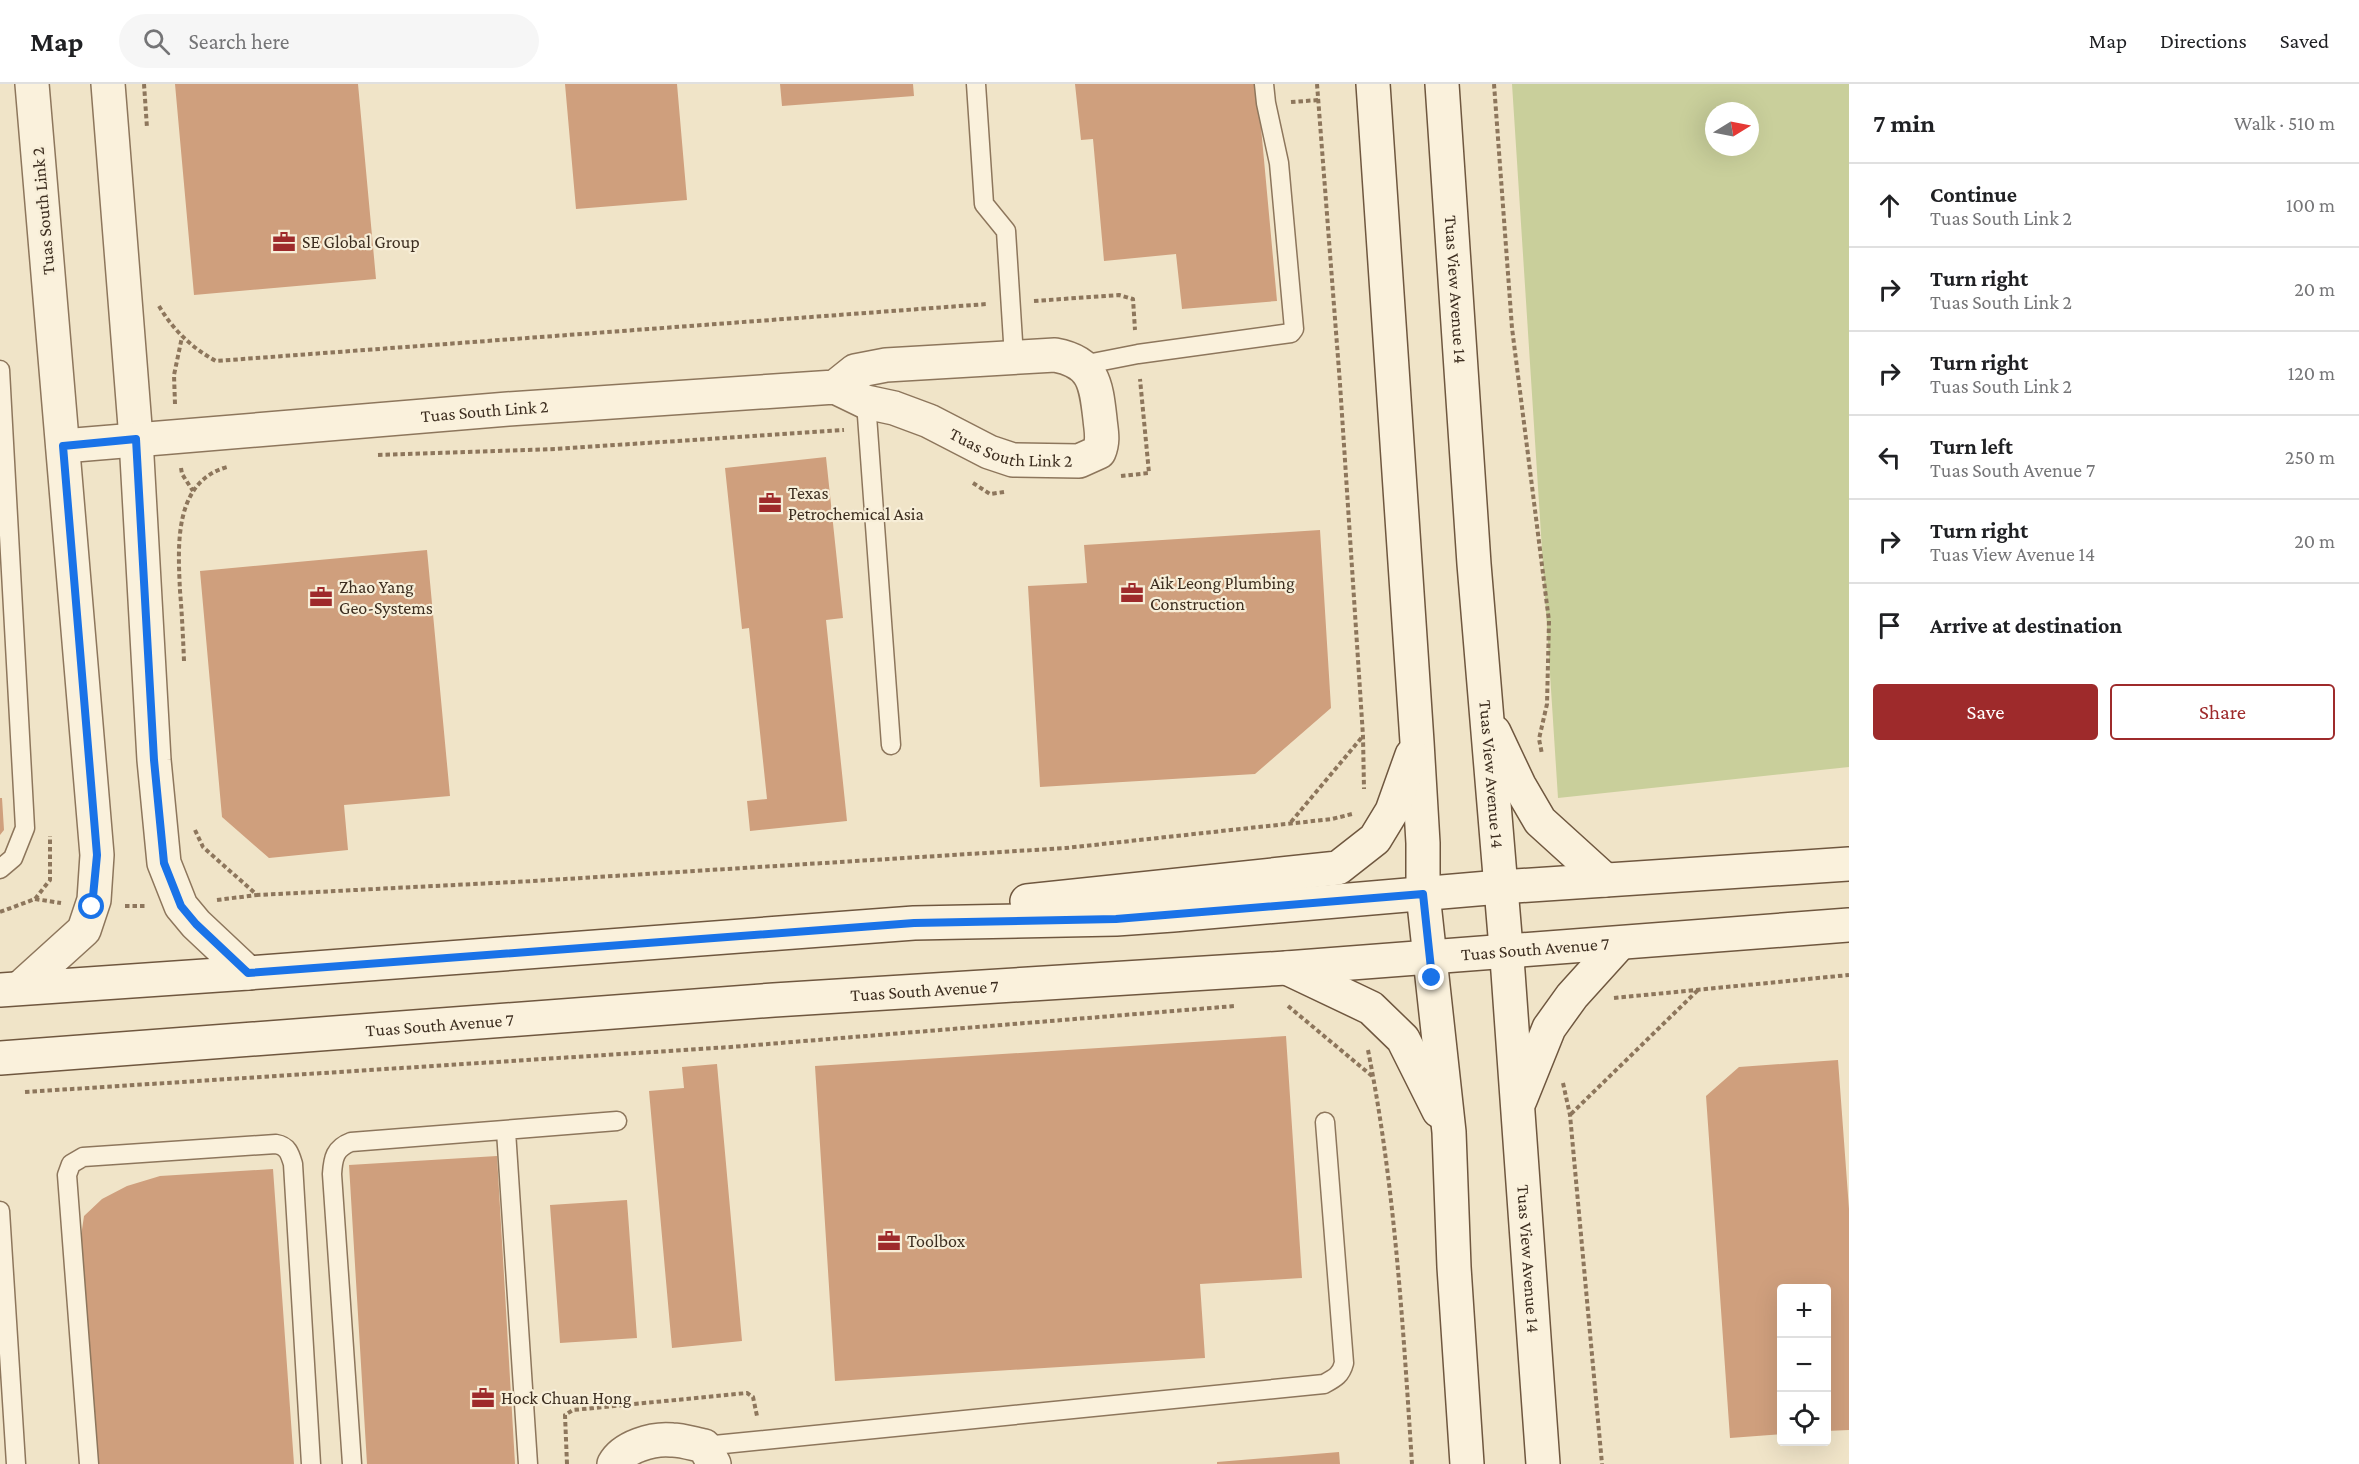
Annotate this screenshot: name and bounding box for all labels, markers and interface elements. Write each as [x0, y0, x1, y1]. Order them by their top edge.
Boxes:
search box [119, 14, 539, 68]
icon: search [140, 25, 173, 58]
text: Map [30, 26, 83, 57]
text: Search here [188, 29, 289, 54]
text: Map [2089, 29, 2127, 53]
text: Directions [2160, 29, 2247, 53]
text: Saved [2280, 29, 2329, 53]
north arrow [1705, 102, 1759, 156]
text: 7 min [1873, 109, 1935, 138]
text: Walk · 510 m [2234, 112, 2335, 134]
street label: Tuas South Link 2 [27, 146, 59, 276]
text: Continue [1930, 182, 2017, 207]
icon: ahead [1873, 189, 1906, 222]
text: 100 m [2286, 194, 2335, 216]
text: Tuas South Link 2 [1930, 207, 2072, 229]
street label: Tuas View Avenue 14 [1441, 215, 1471, 364]
office icon: SE Global Group [271, 229, 297, 255]
place label: SE Global Group [302, 232, 420, 252]
text: Turn right [1930, 266, 2028, 291]
icon: right [1873, 273, 1906, 306]
text: 20 m [2294, 278, 2335, 300]
text: Tuas South Link 2 [1930, 291, 2072, 313]
text: Turn right [1930, 350, 2028, 375]
icon: right [1873, 357, 1906, 390]
text: 120 m [2288, 362, 2335, 384]
text: Tuas South Link 2 [1930, 375, 2072, 397]
street label: Tuas South Link 2 [420, 396, 549, 426]
street label: Tuas South Link 2 [946, 423, 1073, 471]
text: Turn left [1930, 434, 2013, 459]
icon: left [1873, 441, 1906, 474]
text: 250 m [2285, 446, 2335, 468]
text: Tuas South Avenue 7 [1930, 459, 2095, 481]
place label: Texas Petrochemical Asia [788, 483, 924, 524]
office icon: Texas Petrochemical Asia [757, 490, 783, 516]
text: Turn right [1930, 518, 2028, 543]
icon: right [1873, 525, 1906, 558]
text: 20 m [2294, 530, 2335, 552]
text: Tuas View Avenue 14 [1930, 543, 2095, 565]
place label: Aik Leong Plumbing Construction [1150, 573, 1295, 614]
place label: Zhao Yang Geo-Systems [339, 577, 433, 618]
office icon: Aik Leong Plumbing Construction [1119, 580, 1145, 606]
office icon: Zhao Yang Geo-Systems [308, 584, 334, 610]
icon: arrive [1873, 609, 1906, 642]
text: Arrive at destination [1930, 613, 2122, 638]
button: Save [1873, 684, 2098, 740]
button: Share [2110, 684, 2335, 740]
street label: Tuas View Avenue 14 [1475, 699, 1508, 849]
route start [78, 893, 104, 919]
street label: Tuas South Avenue 7 [1460, 933, 1610, 965]
route end [1418, 964, 1444, 990]
street label: Tuas South Avenue 7 [850, 976, 999, 1005]
street label: Tuas South Avenue 7 [365, 1010, 515, 1041]
street label: Tuas View Avenue 14 [1513, 1184, 1544, 1334]
office icon: Toolbox [876, 1228, 902, 1254]
place label: Toolbox [907, 1231, 966, 1251]
map controls [1777, 1284, 1831, 1446]
button: + [1777, 1284, 1831, 1338]
button: − [1777, 1338, 1831, 1392]
office icon: Hock Chuan Hong [470, 1385, 496, 1411]
place label: Hock Chuan Hong [501, 1388, 632, 1408]
button: locate [1777, 1392, 1831, 1446]

